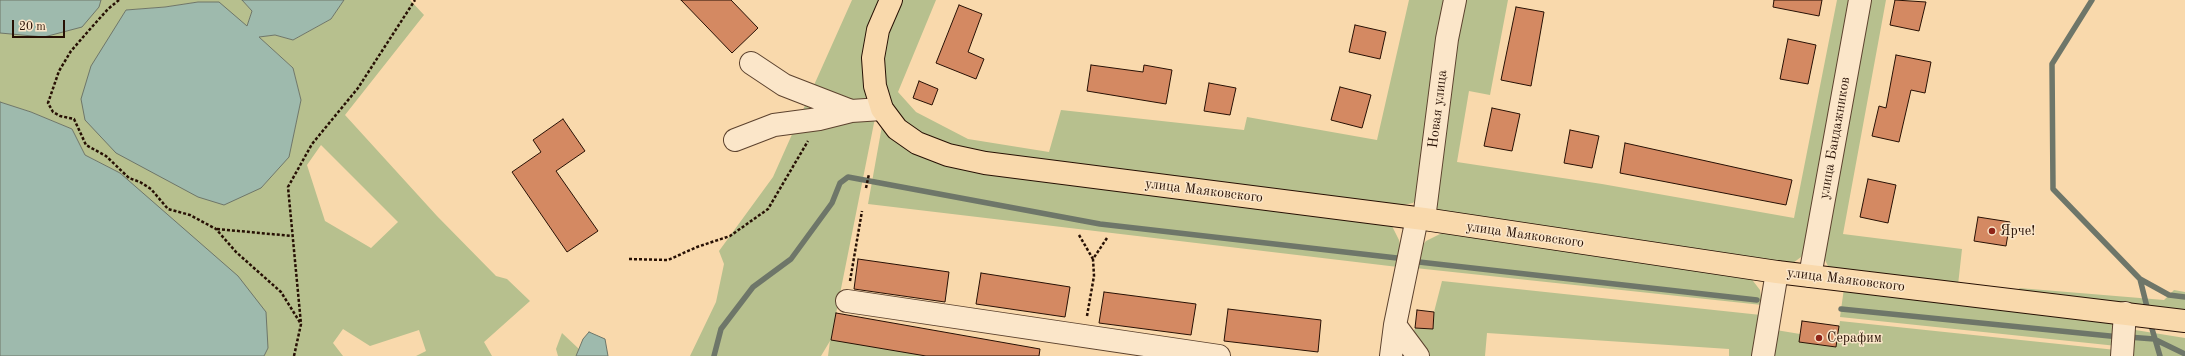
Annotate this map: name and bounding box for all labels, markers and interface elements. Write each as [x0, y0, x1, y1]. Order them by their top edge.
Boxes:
scale bar [14, 12, 67, 38]
text: 20 m [19, 21, 46, 33]
street label: Новая улица [1425, 69, 1451, 149]
street label: улица Бандажников [1816, 76, 1854, 200]
street label: улица Маяковского [1144, 175, 1264, 207]
street label: улица Маяковского [1465, 218, 1585, 252]
place label: Ярче! [2000, 223, 2035, 239]
marker: Ярче! [1987, 226, 1997, 236]
street label: улица Маяковского [1786, 264, 1906, 296]
place label: Серафим [1827, 330, 1882, 346]
marker: Серафим [1814, 333, 1824, 343]

